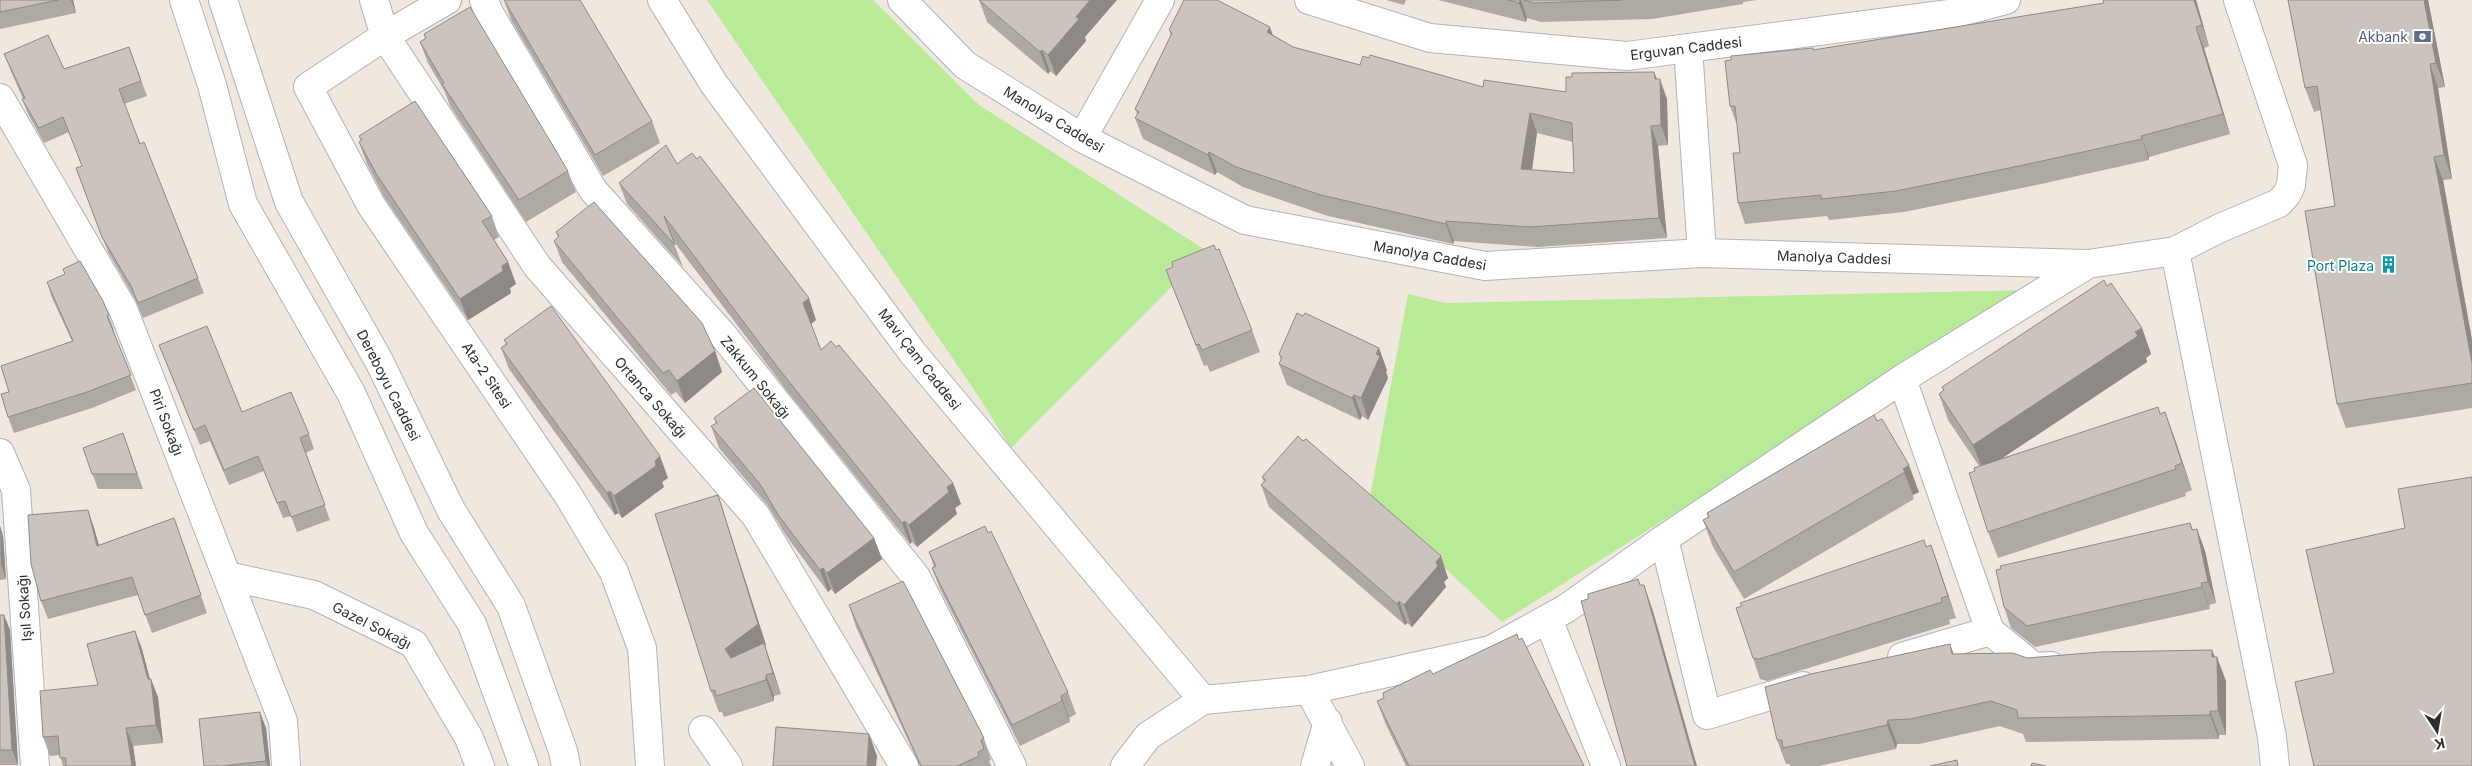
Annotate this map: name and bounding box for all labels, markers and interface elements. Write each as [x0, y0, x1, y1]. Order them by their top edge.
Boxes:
bank icon: Akbank [2412, 26, 2432, 46]
place label: Akbank [2358, 28, 2408, 45]
street label: Erguvan Caddesi [1629, 33, 1743, 63]
street label: Manolya Caddesi [1001, 82, 1107, 156]
street label: Manolya Caddesi [1372, 237, 1488, 273]
street label: Manolya Caddesi [1777, 247, 1891, 267]
building icon: Port Plaza [2378, 255, 2398, 275]
place label: Port Plaza [2307, 257, 2374, 274]
street label: Mavi Çam Caddesi [875, 305, 965, 413]
street label: Dereboyu Caddesi [354, 327, 424, 443]
street label: Zakkum Sokağı [717, 332, 795, 422]
street label: Ata-2 Sitesi [459, 339, 515, 411]
street label: Ortanca Sokağı [611, 353, 691, 441]
street label: Piri Sokağı [147, 386, 187, 458]
street label: Işıl Sokağı [13, 574, 35, 642]
street label: Gazel Sokağı [330, 598, 414, 652]
north arrow [2412, 706, 2462, 756]
text: K [2433, 735, 2447, 754]

